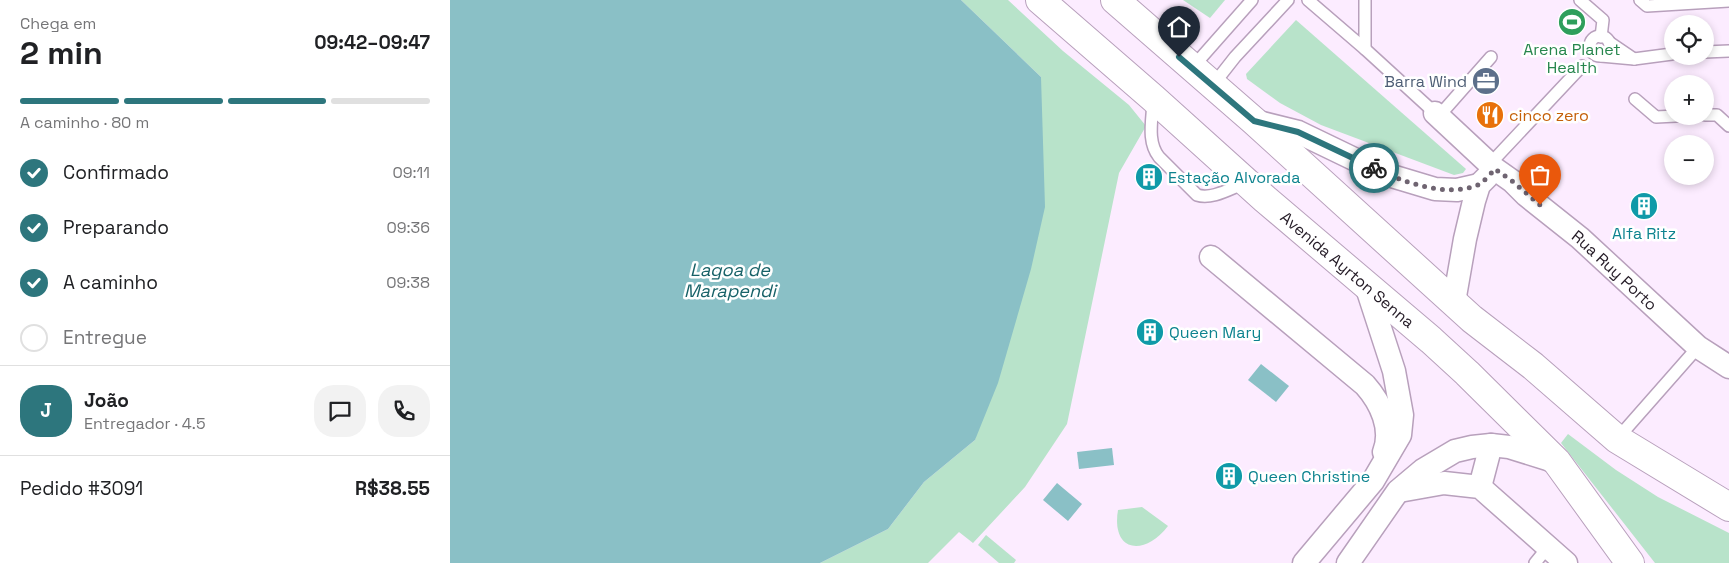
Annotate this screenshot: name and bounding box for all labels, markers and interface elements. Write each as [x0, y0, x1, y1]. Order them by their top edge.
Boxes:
pin [1158, 6, 1200, 57]
sports icon: Arena Planet Health [1557, 7, 1587, 37]
text: Chega em [20, 13, 96, 34]
icon: home [1165, 13, 1193, 41]
map controls [1664, 15, 1714, 185]
button: locate [1664, 15, 1714, 65]
text: 09:42–09:47 [314, 30, 430, 55]
text: 2 min [20, 33, 103, 73]
place label: Arena Planet Health [1523, 39, 1621, 78]
office icon: Barra Wind [1471, 66, 1501, 96]
place label: Barra Wind [1384, 71, 1467, 92]
button: + [1664, 75, 1714, 125]
restaurant icon: cinco zero [1475, 100, 1505, 130]
place label: cinco zero [1509, 105, 1589, 126]
text: A caminho · 80 m [20, 112, 149, 133]
button: − [1664, 135, 1714, 185]
courier [1349, 143, 1399, 193]
icon: bike [1360, 154, 1388, 182]
pin [1519, 154, 1561, 205]
icon: check [20, 159, 48, 187]
text: Confirmado [63, 160, 169, 185]
icon: bag [1526, 161, 1554, 189]
text: 09:11 [393, 162, 430, 183]
building icon: Estação Alvorada [1134, 162, 1164, 192]
place label: Estação Alvorada [1168, 167, 1300, 188]
building icon: Alfa Ritz [1629, 191, 1659, 221]
street label: Avenida Ayrton Senna [1276, 207, 1419, 333]
icon: check [20, 214, 48, 242]
text: Preparando [63, 215, 169, 240]
text: 09:36 [386, 217, 430, 238]
place label: Alfa Ritz [1612, 223, 1676, 244]
street label: Rua Ruy Porto [1567, 226, 1662, 315]
water label: Lagoa de Marapendi [684, 258, 779, 302]
icon: check [20, 269, 48, 297]
text: A caminho [63, 270, 158, 295]
text: 09:38 [386, 272, 430, 293]
building icon: Queen Mary [1135, 317, 1165, 347]
place label: Queen Mary [1169, 322, 1261, 343]
text: Entregue [63, 325, 147, 350]
button: chat [314, 385, 366, 437]
button: phone [378, 385, 430, 437]
text: João [84, 388, 129, 413]
text: J [40, 398, 52, 423]
text: Entregador · 4.5 [84, 413, 206, 434]
building icon: Queen Christine [1214, 461, 1244, 491]
place label: Queen Christine [1248, 466, 1370, 487]
text: Pedido #3091 [20, 476, 143, 501]
text: R$38.55 [355, 476, 430, 501]

